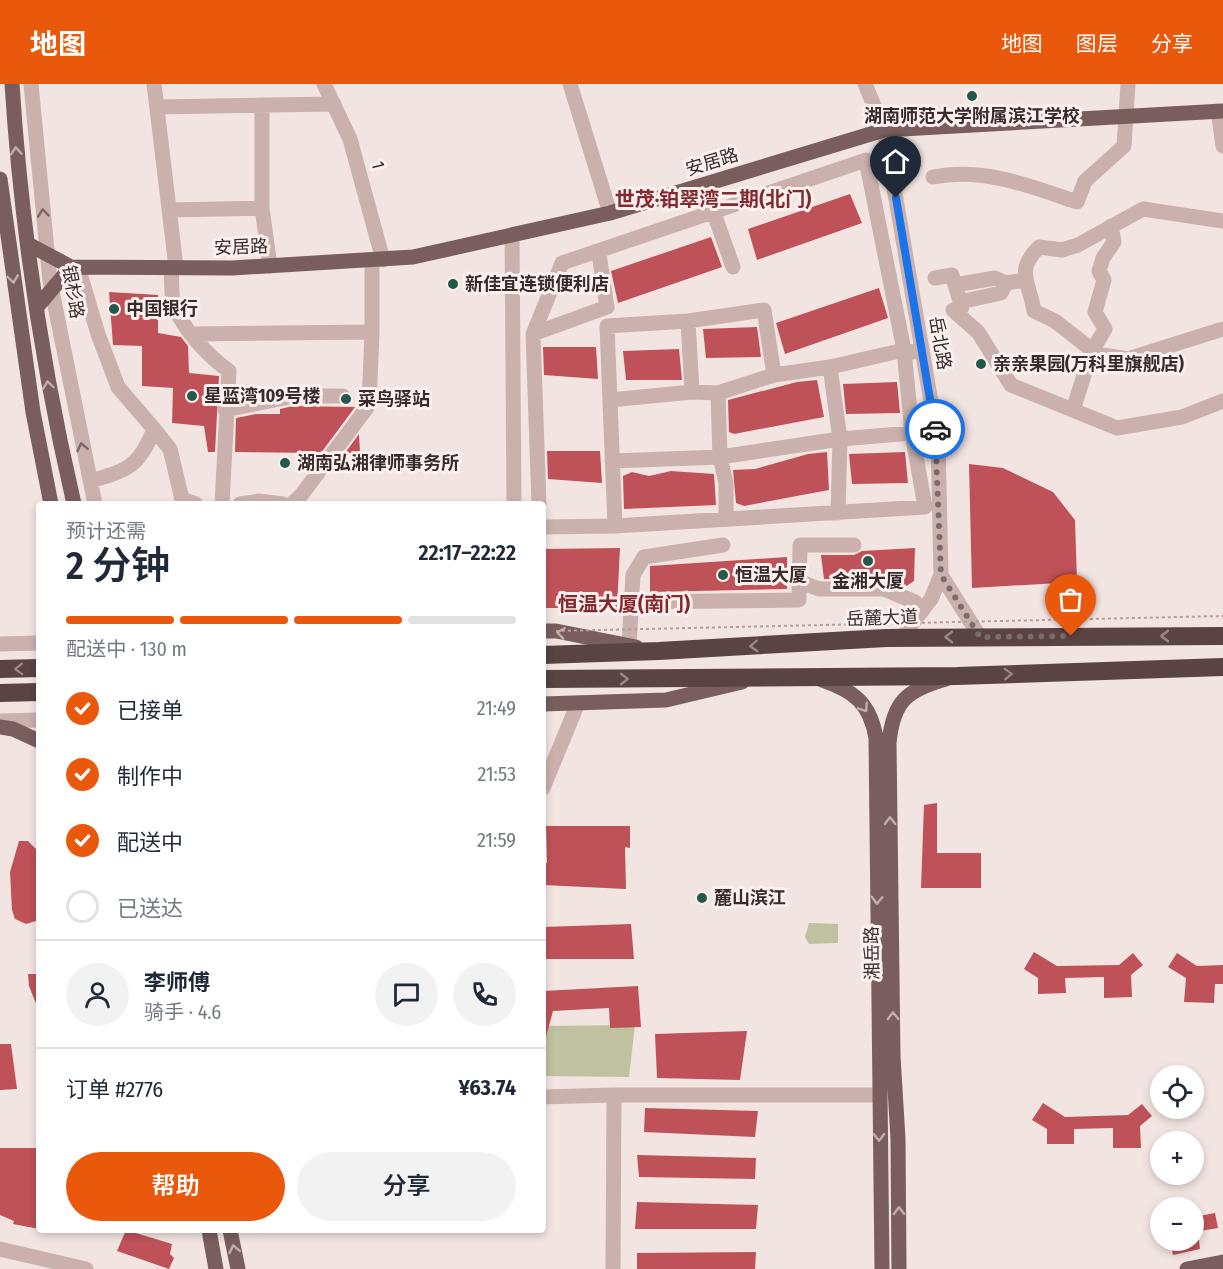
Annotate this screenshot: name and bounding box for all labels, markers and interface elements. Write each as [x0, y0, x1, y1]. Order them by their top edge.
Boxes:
text: 地图 [30, 28, 86, 61]
text: 地图 [1001, 31, 1043, 57]
text: 图层 [1076, 31, 1118, 57]
text: 分享 [1151, 31, 1193, 57]
marker: 湖南师范大学附属滨江学校 [965, 89, 979, 103]
place label: 湖南师范大学附属滨江学校 [864, 105, 1080, 127]
pin [870, 136, 921, 198]
street label: 安居路 [683, 144, 741, 180]
icon: home [879, 145, 912, 178]
one-way arrow [10, 146, 23, 155]
street label: 1 [366, 159, 390, 171]
district label: 世茂·铂翠湾二期(北门) [615, 187, 811, 211]
one-way arrow [37, 209, 49, 218]
street label: 安居路 [214, 235, 268, 259]
street label: 银杉路 [58, 264, 88, 320]
place label: 新佳宜连锁便利店 [465, 273, 609, 295]
one-way arrow [6, 275, 18, 284]
marker: 新佳宜连锁便利店 [446, 277, 460, 291]
place label: 中国银行 [126, 298, 198, 320]
marker: 中国银行 [107, 302, 121, 316]
street label: 岳北路 [924, 315, 956, 371]
place label: 亲亲果园(万科里旗舰店) [993, 353, 1184, 375]
marker: 亲亲果园(万科里旗舰店) [974, 357, 988, 371]
one-way arrow [43, 381, 55, 390]
place label: 星蓝湾109号楼 [204, 385, 321, 407]
place label: 菜鸟驿站 [358, 388, 430, 410]
marker: 星蓝湾109号楼 [185, 389, 199, 403]
marker: 菜鸟驿站 [339, 392, 353, 406]
courier [905, 399, 965, 459]
icon: car [919, 413, 952, 446]
one-way arrow [77, 442, 90, 452]
place label: 湖南弘湘律师事务所 [297, 452, 459, 474]
marker: 湖南弘湘律师事务所 [278, 456, 292, 470]
text: 预计还需 [66, 519, 146, 543]
text: 22:17–22:22 [418, 539, 516, 566]
text: 2 分钟 [66, 543, 170, 589]
marker: 金湘大厦 [861, 554, 875, 568]
place label: 恒温大厦 [735, 564, 807, 586]
marker: 恒温大厦 [716, 568, 730, 582]
place label: 金湘大厦 [832, 570, 904, 592]
pin [1045, 574, 1096, 636]
icon: bag [1054, 583, 1087, 616]
district label: 恒温大厦(南门) [558, 592, 690, 616]
street label: 岳麓大道 [846, 606, 918, 630]
one-way arrow [556, 627, 565, 639]
one-way arrow [1160, 630, 1169, 642]
one-way arrow [944, 631, 953, 644]
text: 配送中 · 130 m [66, 637, 187, 661]
one-way arrow [749, 639, 758, 652]
one-way arrow [15, 662, 24, 675]
one-way arrow [1003, 668, 1012, 680]
one-way arrow [619, 673, 628, 685]
icon: check [66, 692, 99, 725]
text: 21:49 [477, 696, 516, 720]
text: 已接单 [117, 697, 183, 724]
one-way arrow [857, 702, 869, 712]
icon: check [66, 758, 99, 791]
text: 21:53 [477, 762, 516, 786]
text: 制作中 [117, 763, 183, 790]
one-way arrow [884, 816, 896, 825]
icon: check [66, 824, 99, 857]
text: 21:59 [477, 828, 516, 852]
text: 配送中 [117, 829, 183, 856]
place label: 麓山滨江 [714, 887, 786, 909]
marker: 麓山滨江 [695, 891, 709, 905]
text: 已送达 [117, 895, 183, 922]
one-way arrow [871, 895, 884, 904]
street label: 湘岳路 [861, 926, 883, 980]
button: person [66, 963, 129, 1026]
button: chat [375, 963, 438, 1026]
button: phone [453, 963, 516, 1026]
text: 李师傅 [144, 969, 210, 996]
text: 骑手 · 4.6 [144, 1000, 221, 1024]
one-way arrow [887, 1011, 899, 1020]
map controls [1150, 1065, 1204, 1251]
button: locate [1150, 1065, 1204, 1119]
text: ¥63.74 [459, 1074, 516, 1101]
text: 订单 #2776 [66, 1076, 163, 1103]
button: + [1150, 1131, 1204, 1185]
one-way arrow [873, 1132, 885, 1141]
button: 帮助 [66, 1152, 285, 1221]
button: 分享 [297, 1152, 516, 1221]
button: − [1150, 1197, 1204, 1251]
one-way arrow [893, 1206, 905, 1215]
one-way arrow [228, 1245, 241, 1255]

